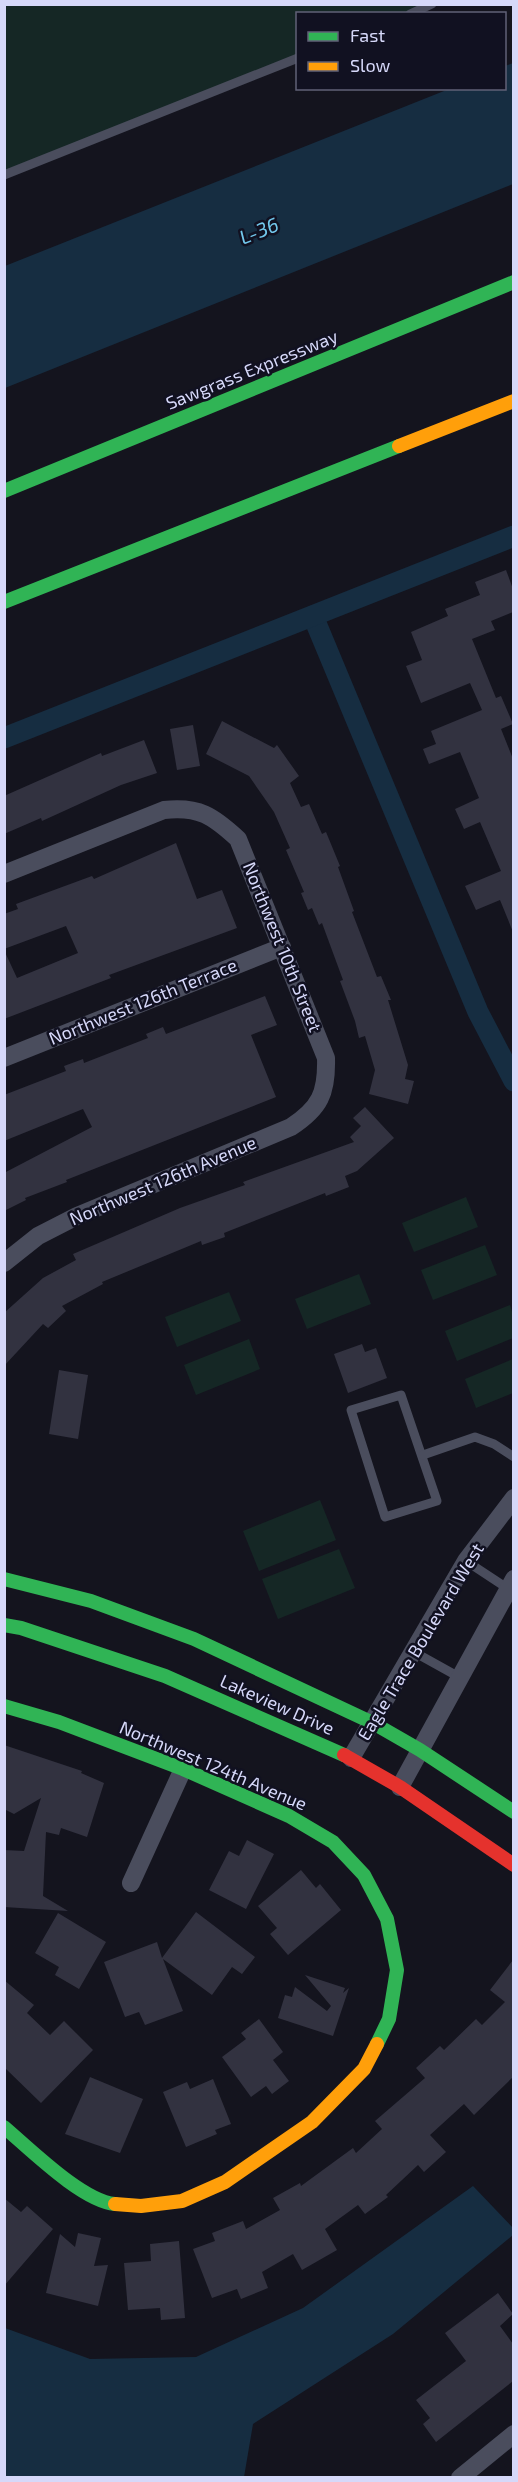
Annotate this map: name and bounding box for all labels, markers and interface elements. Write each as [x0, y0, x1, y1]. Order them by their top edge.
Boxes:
legend [296, 12, 506, 90]
text: Fast [350, 24, 385, 46]
text: Slow [350, 54, 391, 76]
water label: L-36 [235, 211, 282, 249]
street label: Sawgrass Expressway [162, 324, 341, 414]
street label: Northwest 10th Street [239, 858, 327, 1035]
street label: Northwest 126th Terrace [45, 953, 240, 1049]
street label: Northwest 126th Avenue [66, 1131, 259, 1229]
street label: Eagle Trace Boulevard West [352, 1539, 488, 1744]
street label: Lakeview Drive [217, 1669, 338, 1739]
street label: Northwest 124th Avenue [116, 1716, 310, 1815]

